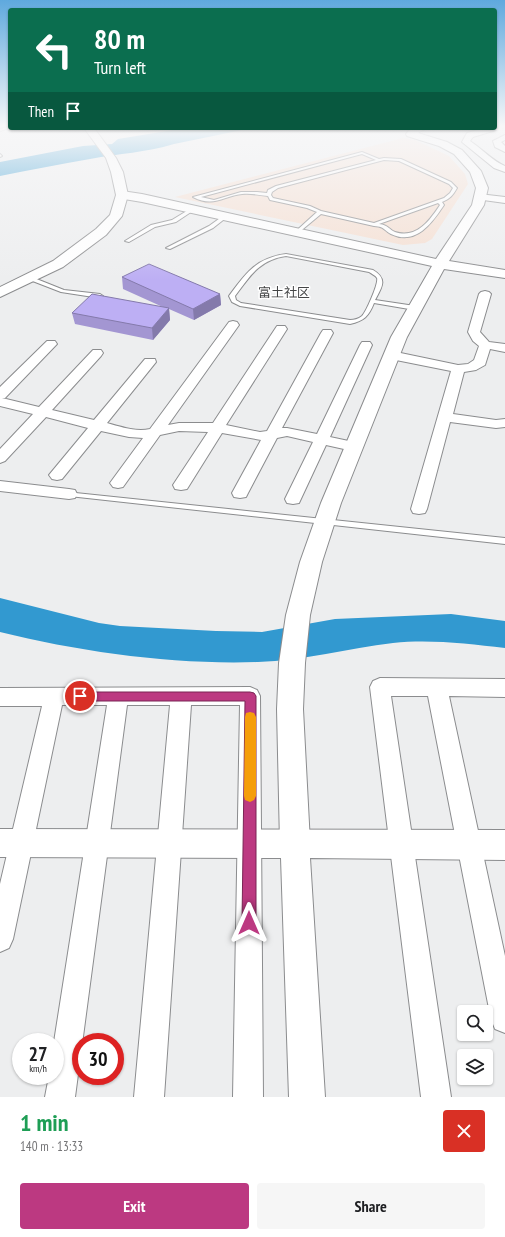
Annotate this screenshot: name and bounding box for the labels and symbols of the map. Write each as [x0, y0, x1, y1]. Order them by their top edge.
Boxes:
district label: 富土社区 [258, 284, 310, 301]
pin [63, 679, 97, 713]
position arrow [228, 902, 270, 944]
speed limit sign: 30 [72, 1033, 124, 1085]

